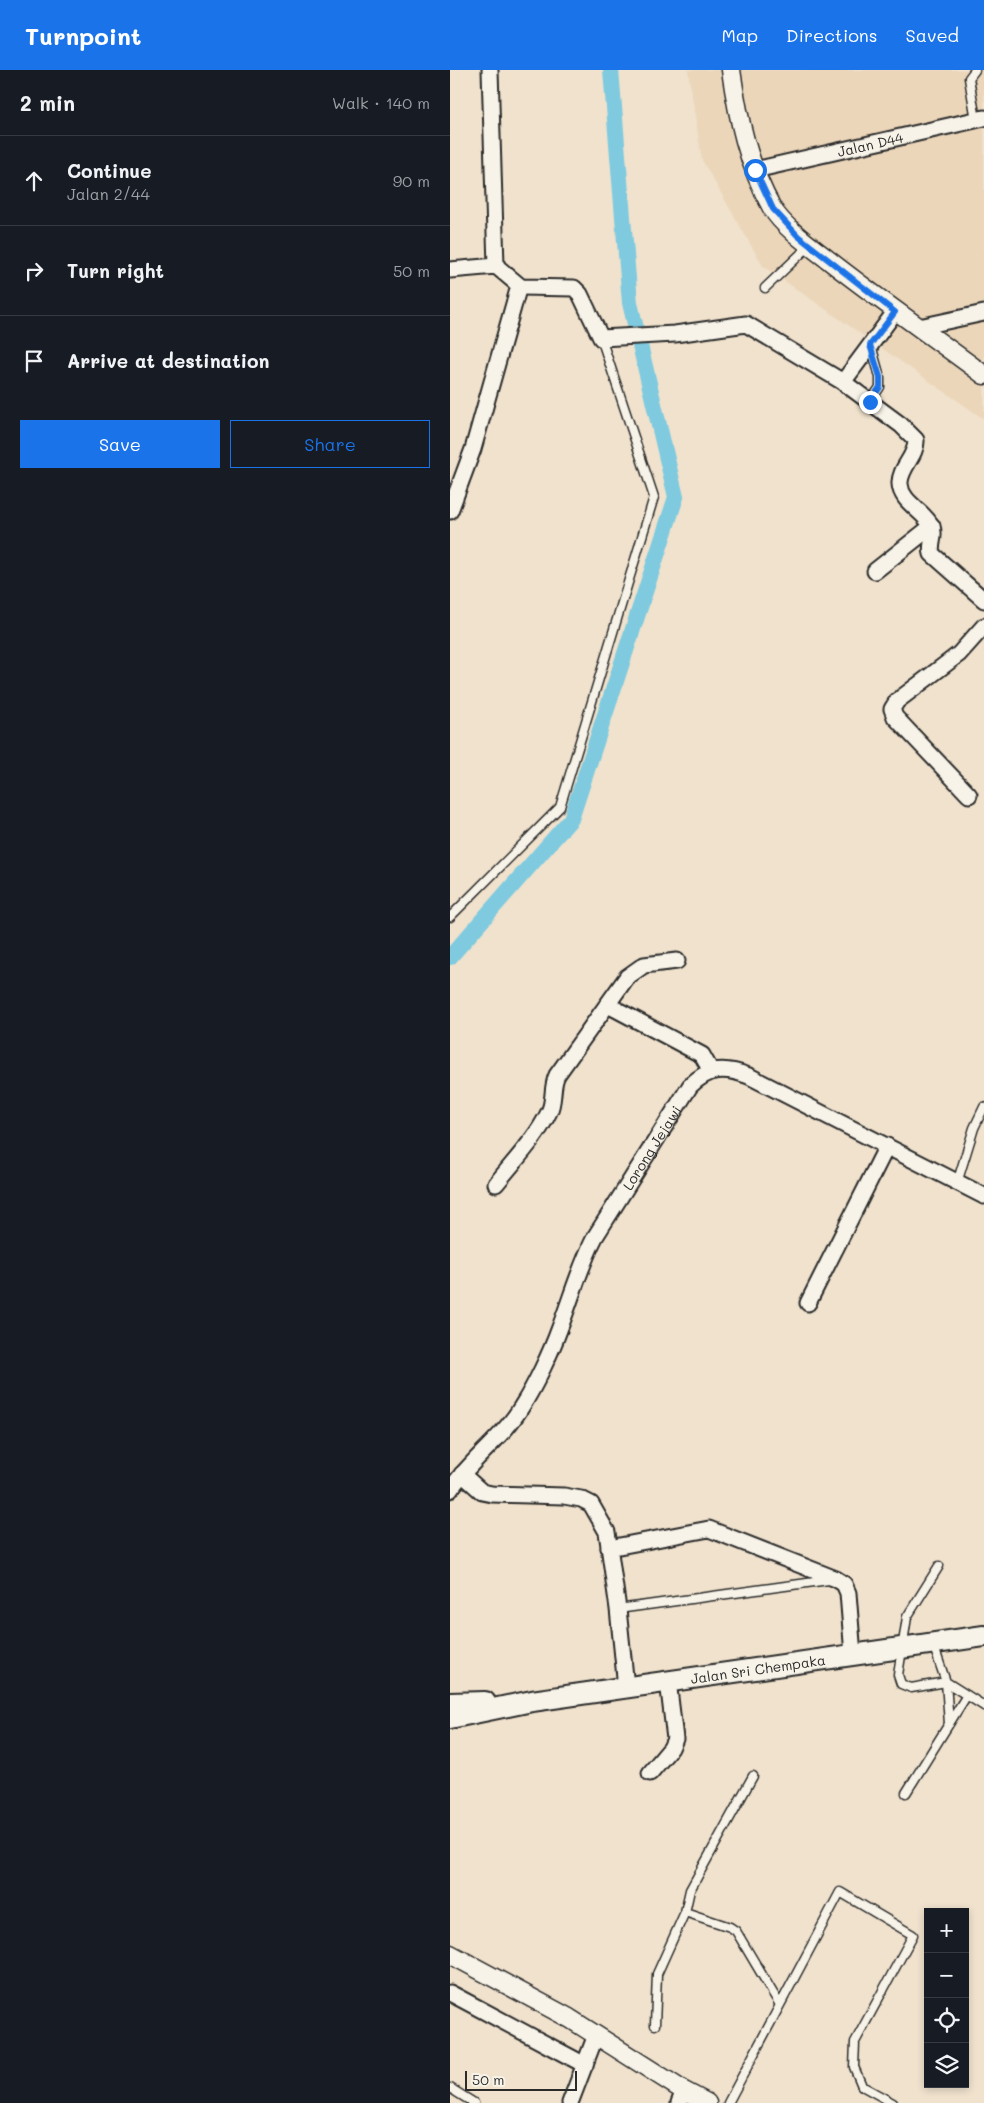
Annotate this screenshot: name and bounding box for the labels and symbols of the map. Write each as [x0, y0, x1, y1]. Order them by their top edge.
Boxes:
street label: Jalan D44 [835, 127, 906, 161]
route start [744, 159, 767, 182]
route end [859, 391, 882, 414]
street label: Lorong Jejawi [618, 1102, 685, 1193]
street label: Jalan Sri Chempaka [689, 1649, 827, 1688]
scale bar [465, 2068, 578, 2091]

